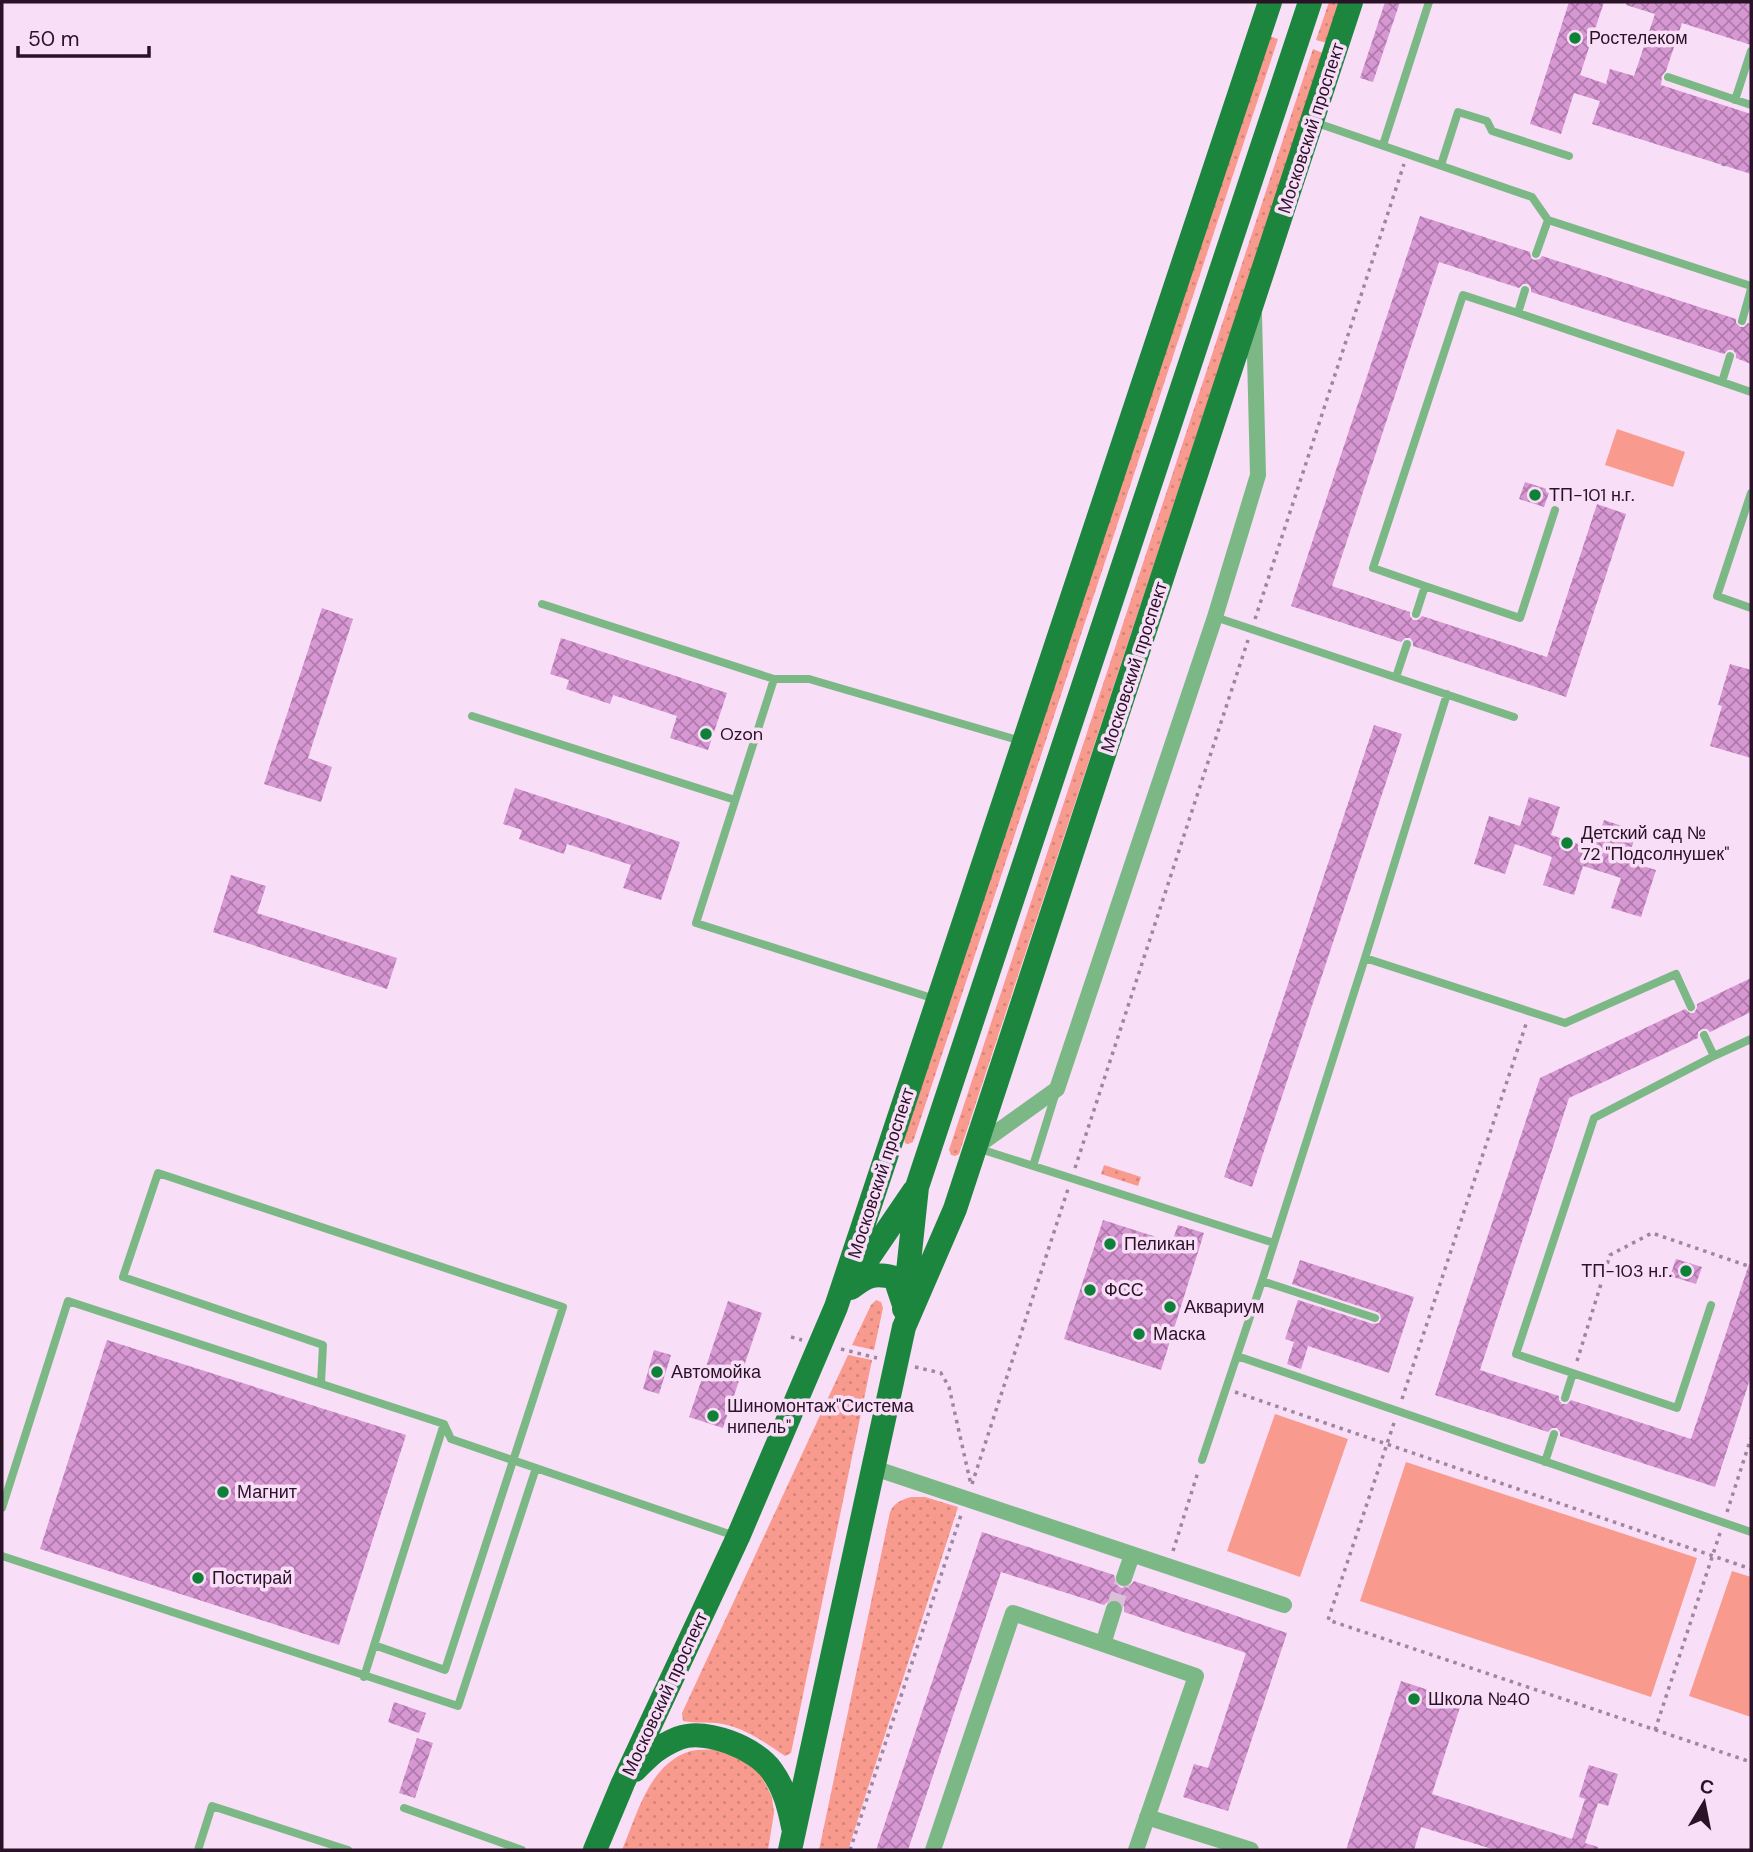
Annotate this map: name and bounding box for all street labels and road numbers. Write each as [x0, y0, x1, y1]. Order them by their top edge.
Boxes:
street label: Московский проспект [1272, 40, 1350, 216]
street label: Московский проспект [1095, 579, 1173, 755]
street label: Московский проспект [842, 1085, 920, 1261]
street label: Московский проспект [616, 1608, 714, 1780]

